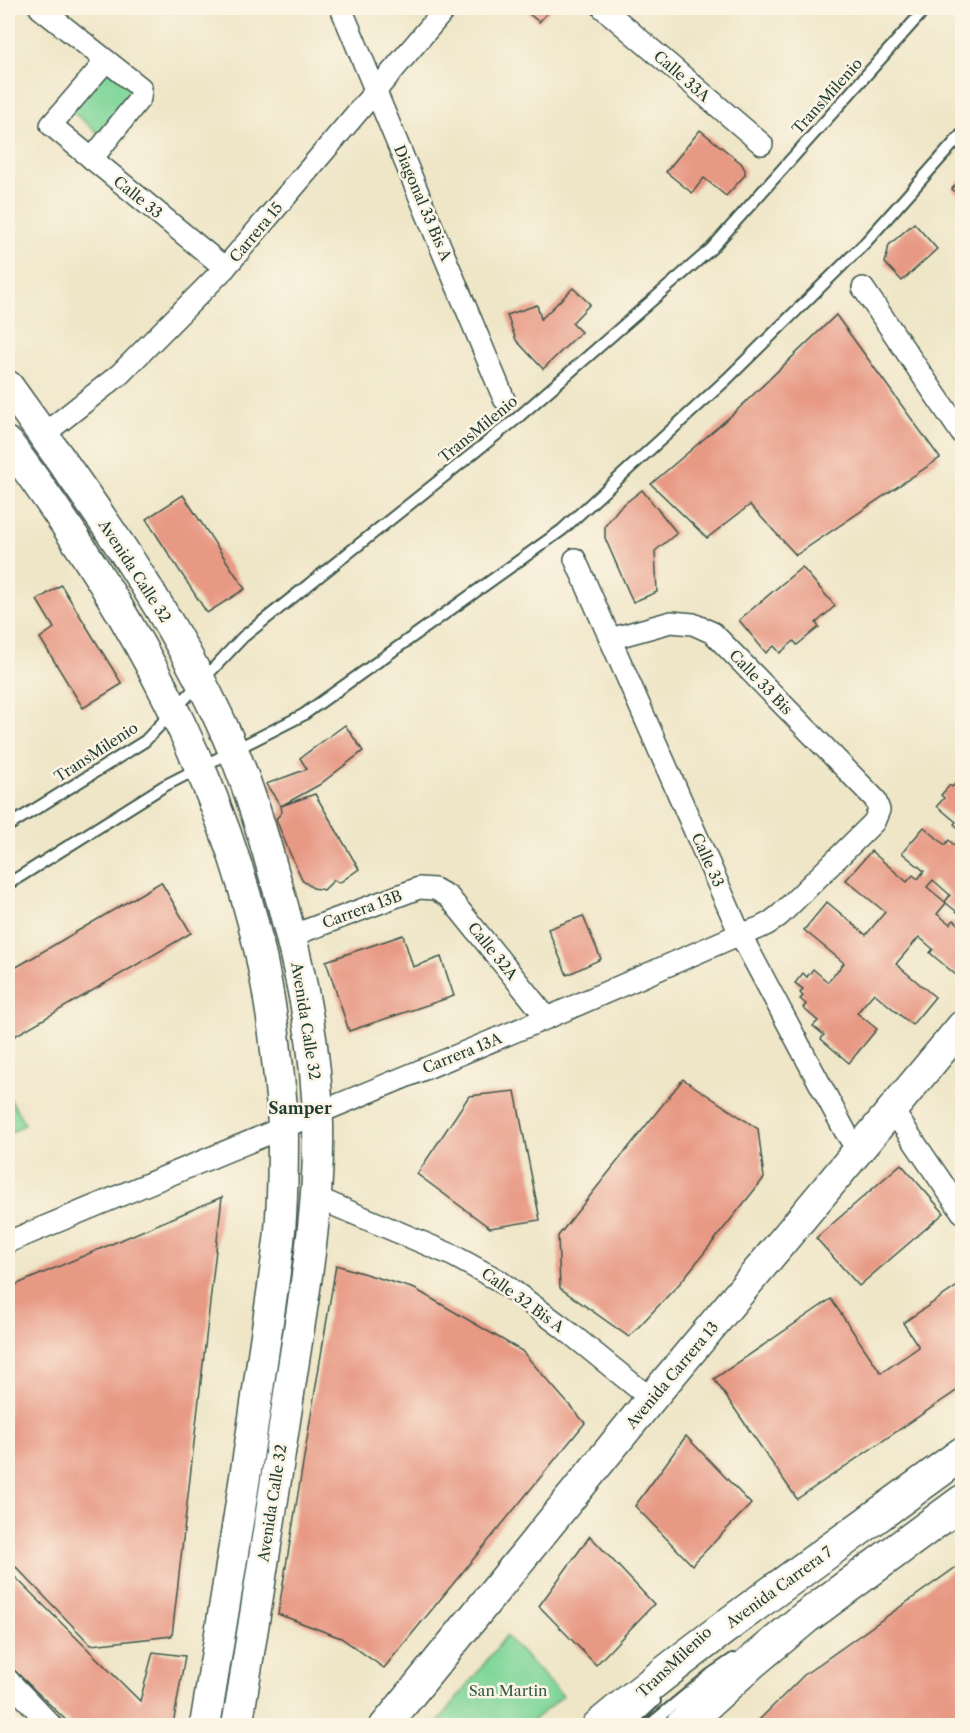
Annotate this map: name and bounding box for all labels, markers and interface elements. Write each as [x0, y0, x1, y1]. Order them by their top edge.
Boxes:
street label: Calle 33A [650, 46, 715, 106]
street label: TransMilenio [788, 54, 866, 138]
street label: Diagonal 33 Bis A [390, 142, 456, 265]
street label: Calle 33 [110, 172, 166, 222]
street label: Carrera 15 [225, 198, 287, 266]
street label: TransMilenio [435, 391, 521, 467]
street label: Avenida Calle 32 [94, 515, 175, 626]
street label: Calle 33 Bis [725, 646, 797, 718]
street label: TransMilenio [51, 718, 141, 786]
street label: Calle 33 [688, 830, 728, 890]
street label: Carrera 13B [320, 886, 404, 932]
street label: Calle 32A [464, 918, 523, 984]
street label: Avenida Calle 32 [287, 960, 325, 1081]
street label: Carrera 13A [420, 1028, 505, 1078]
district label: Samper [268, 1098, 332, 1118]
street label: Calle 32 Bis A [478, 1264, 569, 1337]
street label: Avenida Carrera 13 [621, 1318, 722, 1433]
street label: Avenida Calle 32 [253, 1443, 291, 1564]
street label: Avenida Carrera 7 [721, 1542, 836, 1633]
street label: TransMilenio [632, 1622, 716, 1702]
park label: San Martin [469, 1681, 548, 1700]

